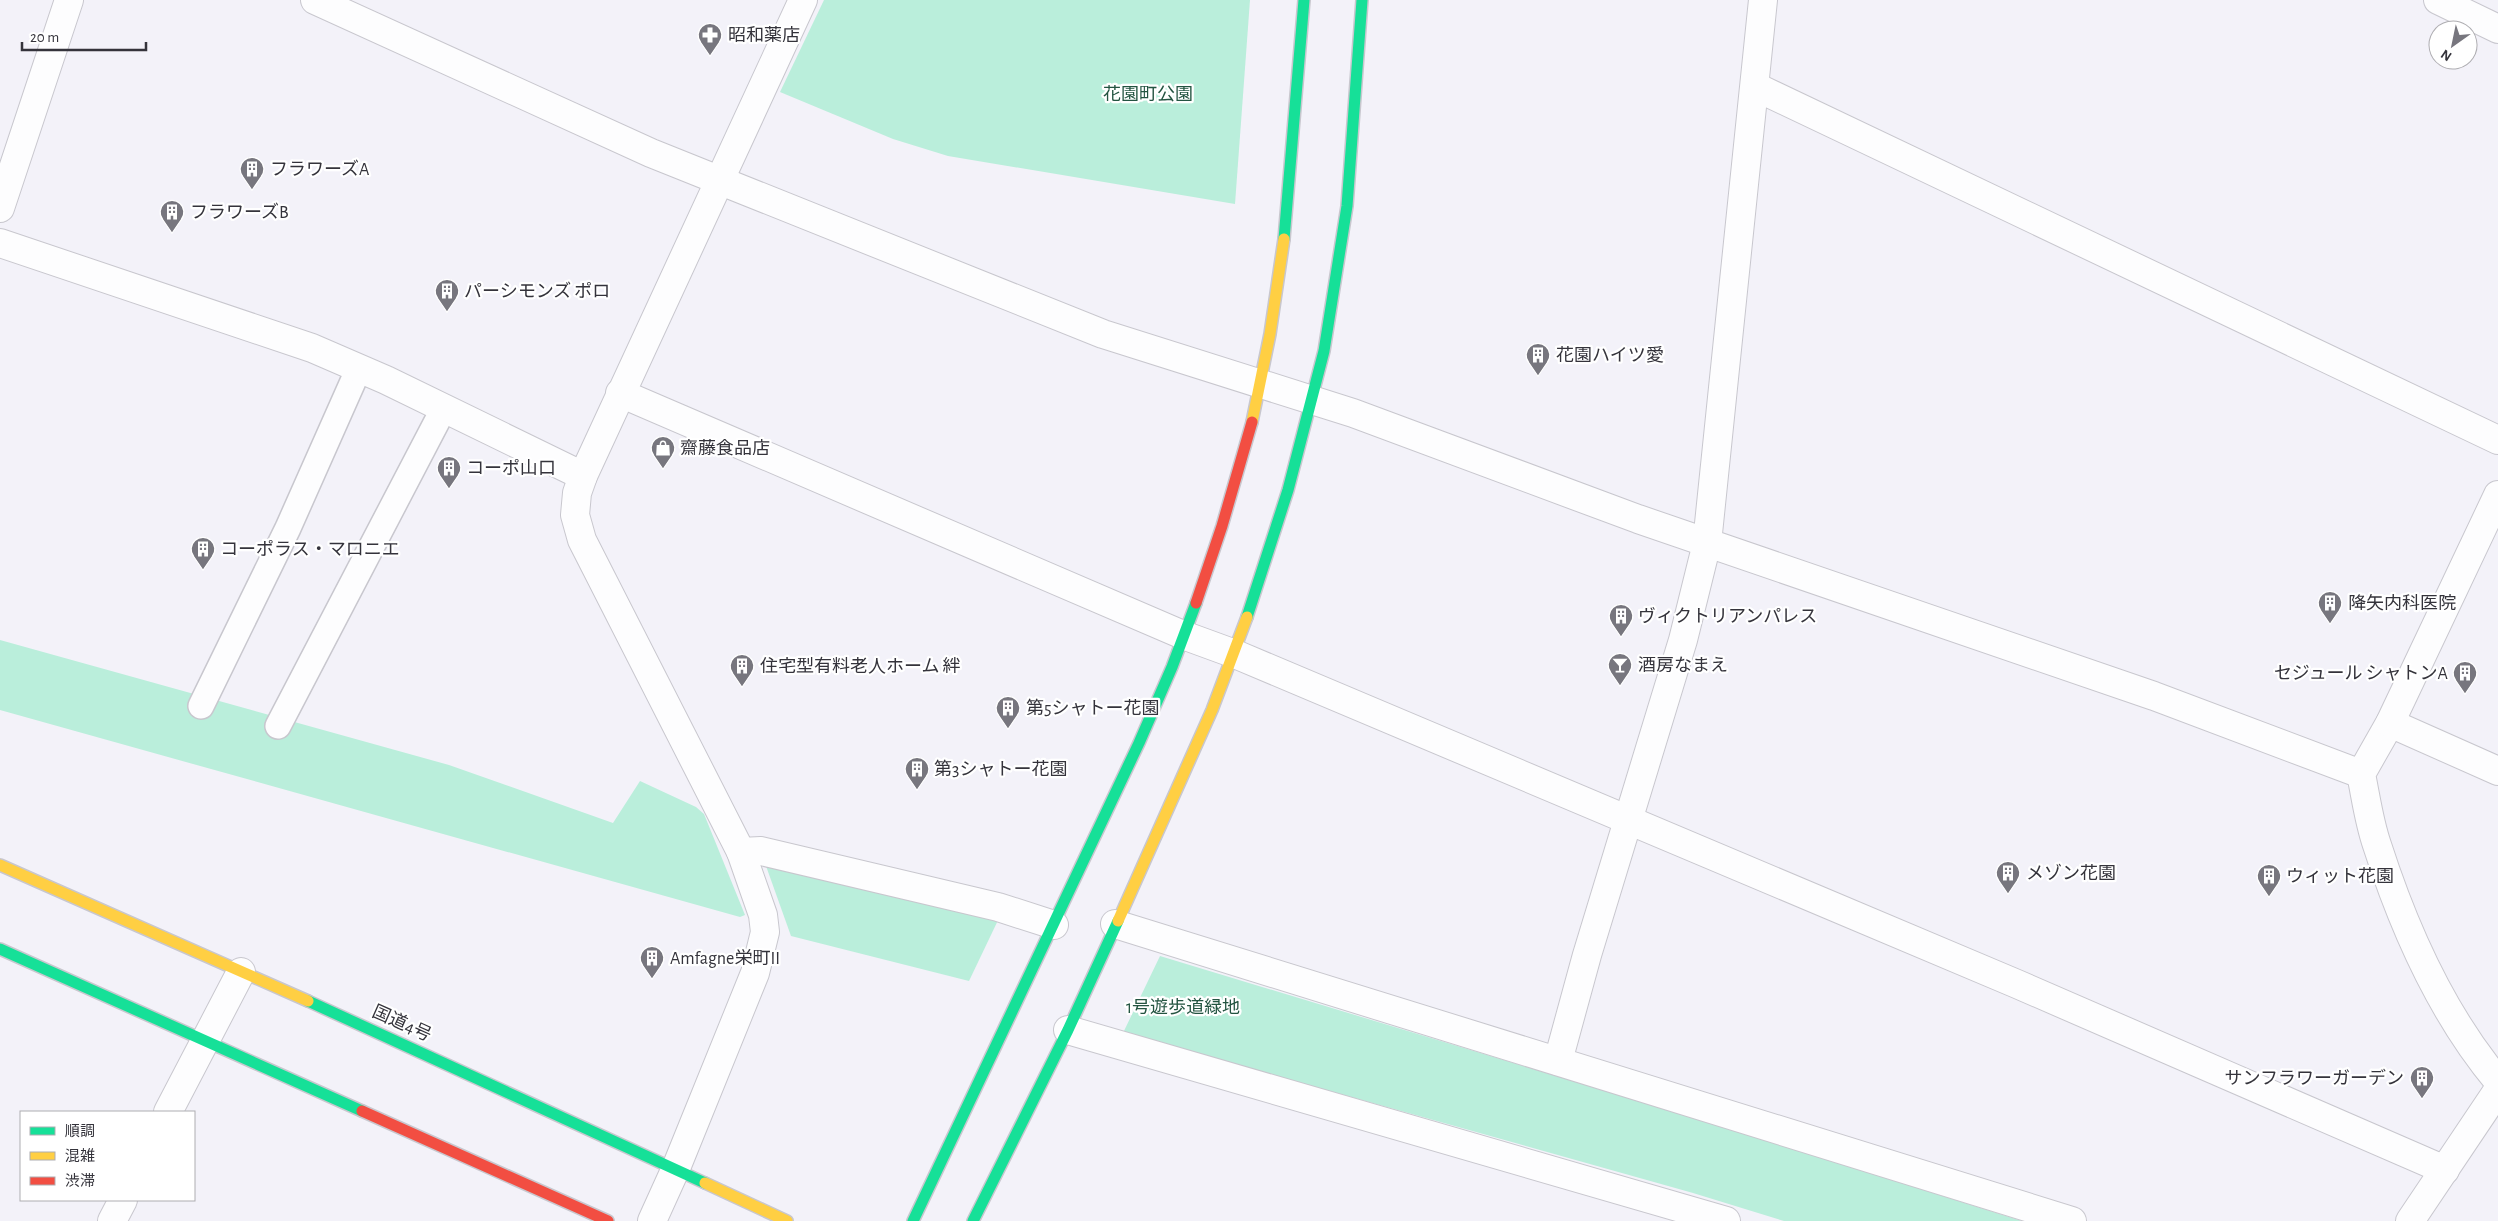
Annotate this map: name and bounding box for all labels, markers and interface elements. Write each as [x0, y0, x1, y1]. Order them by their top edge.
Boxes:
scale bar [22, 20, 146, 52]
north arrow [2428, 20, 2478, 70]
pharmacy icon: 昭和薬店 [697, 22, 723, 56]
place label: 昭和薬店 [728, 25, 800, 45]
text: 20 m [30, 30, 59, 45]
text: N [2439, 47, 2454, 64]
park label: 花園町公園 [1103, 85, 1193, 104]
building icon: フラワーズA [239, 156, 265, 190]
place label: フラワーズA [270, 159, 370, 179]
building icon: フラワーズB [159, 199, 185, 233]
place label: フラワーズB [190, 202, 289, 222]
building icon: パーシモンズ ポロ [434, 278, 460, 312]
place label: パーシモンズ ポロ [464, 281, 610, 301]
building icon: 花園ハイツ愛 [1525, 342, 1551, 376]
place label: 花園ハイツ愛 [1556, 346, 1664, 365]
shop icon: 齋藤食品店 [650, 435, 676, 469]
place label: 齋藤食品店 [680, 439, 770, 458]
building icon: コーポ山口 [436, 455, 462, 489]
place label: コーポ山口 [466, 459, 556, 478]
building icon: コーポラス・マロニエ [190, 536, 216, 570]
place label: コーポラス・マロニエ [220, 540, 400, 559]
building icon: 降矢内科医院 [2317, 590, 2343, 624]
place label: 降矢内科医院 [2348, 594, 2456, 613]
building icon: ヴィクトリアンパレス [1608, 603, 1634, 637]
place label: ヴィクトリアンパレス [1638, 606, 1817, 626]
bar icon: 酒房なまえ [1607, 652, 1633, 686]
building icon: 住宅型有料老人ホーム 絆 [729, 653, 755, 687]
place label: 住宅型有料老人ホーム 絆 [760, 656, 960, 676]
place label: 酒房なまえ [1638, 656, 1728, 675]
building icon: セジュール シャトンA [2452, 660, 2478, 694]
place label: セジュール シャトンA [2274, 664, 2449, 683]
building icon: 第5シャトー花園 [995, 695, 1021, 729]
place label: 第5シャトー花園 [1026, 698, 1160, 718]
building icon: 第3シャトー花園 [904, 756, 930, 790]
place label: 第3シャトー花園 [934, 759, 1067, 779]
building icon: メゾン花園 [1995, 860, 2021, 894]
place label: メゾン花園 [2026, 863, 2116, 883]
building icon: ウィット花園 [2256, 863, 2282, 897]
place label: ウィット花園 [2286, 867, 2394, 886]
building icon: Amfagne栄町II [639, 945, 665, 979]
place label: Amfagne栄町II [670, 949, 780, 968]
park label: 1号遊歩道緑地 [1126, 997, 1240, 1017]
street label: 国道4号 [369, 1001, 435, 1045]
building icon: サンフラワーガーデン [2409, 1065, 2435, 1099]
place label: サンフラワーガーデン [2225, 1068, 2404, 1088]
legend [20, 1111, 195, 1201]
text: 順調 [65, 1124, 95, 1139]
text: 混雑 [65, 1148, 95, 1164]
text: 渋滞 [65, 1173, 95, 1189]

